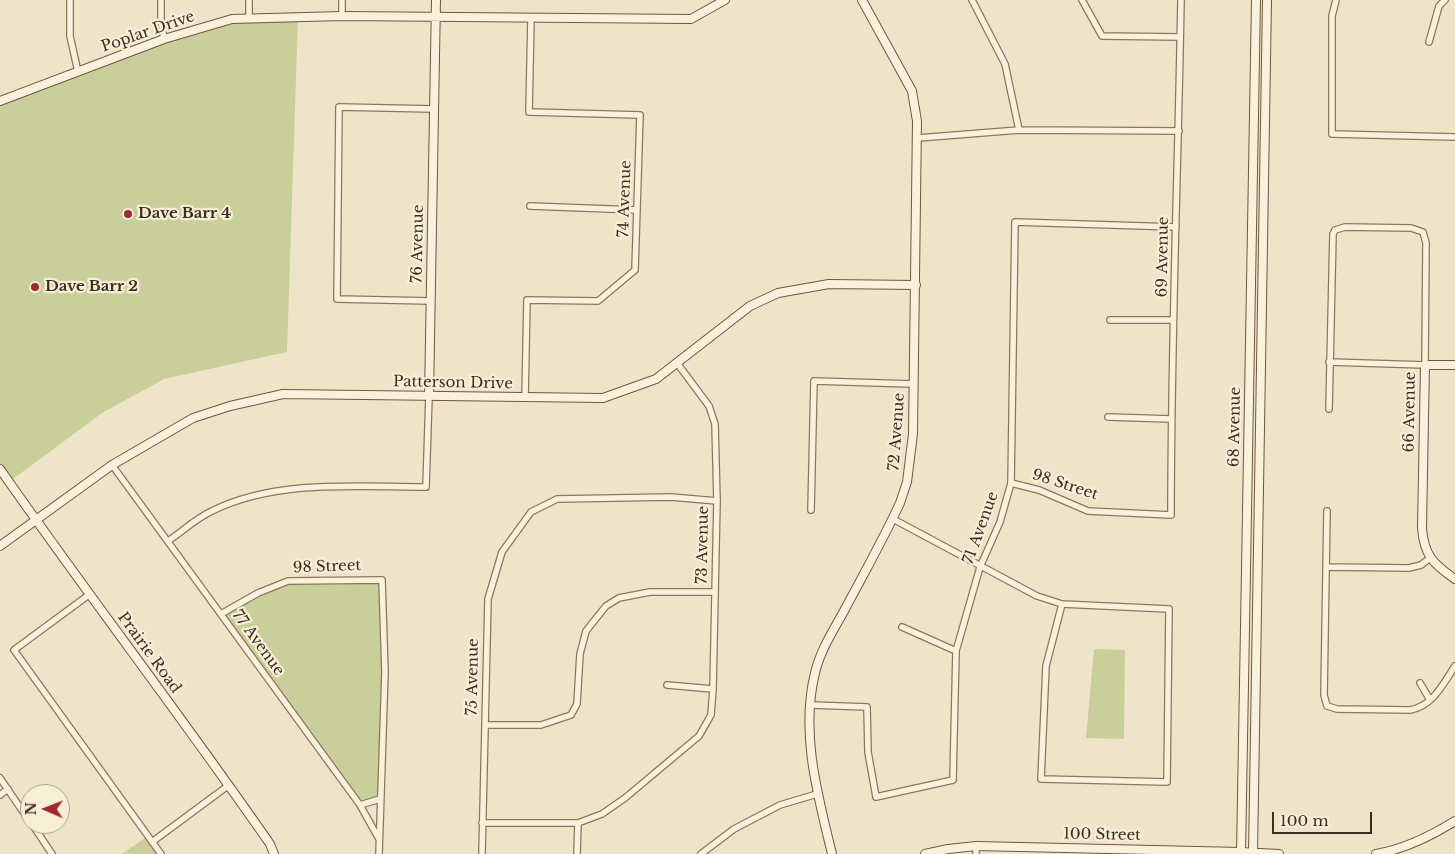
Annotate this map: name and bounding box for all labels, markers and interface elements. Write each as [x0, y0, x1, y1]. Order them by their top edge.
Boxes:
street label: Poplar Drive [99, 8, 197, 56]
street label: 74 Avenue [615, 160, 635, 238]
place label: Dave Barr 4 [138, 205, 231, 223]
street label: 76 Avenue [408, 205, 428, 283]
marker: Dave Barr 4 [122, 208, 134, 220]
street label: 69 Avenue [1153, 216, 1173, 298]
place label: Dave Barr 2 [45, 278, 138, 296]
marker: Dave Barr 2 [29, 281, 41, 293]
street label: 66 Avenue [1400, 371, 1420, 453]
street label: Patterson Drive [393, 373, 513, 393]
street label: 68 Avenue [1225, 387, 1245, 467]
street label: 72 Avenue [885, 392, 909, 472]
street label: 98 Street [1030, 466, 1100, 504]
street label: 71 Avenue [960, 489, 1002, 567]
street label: 73 Avenue [693, 506, 713, 584]
street label: 98 Street [293, 557, 361, 577]
street label: 77 Avenue [228, 607, 288, 679]
street label: Prairie Road [114, 609, 184, 697]
street label: 75 Avenue [463, 638, 483, 716]
north arrow [20, 784, 70, 834]
text: N [22, 802, 40, 816]
scale bar [1275, 802, 1375, 834]
text: 100 m [1280, 811, 1329, 830]
street label: 100 Street [1063, 825, 1141, 845]

